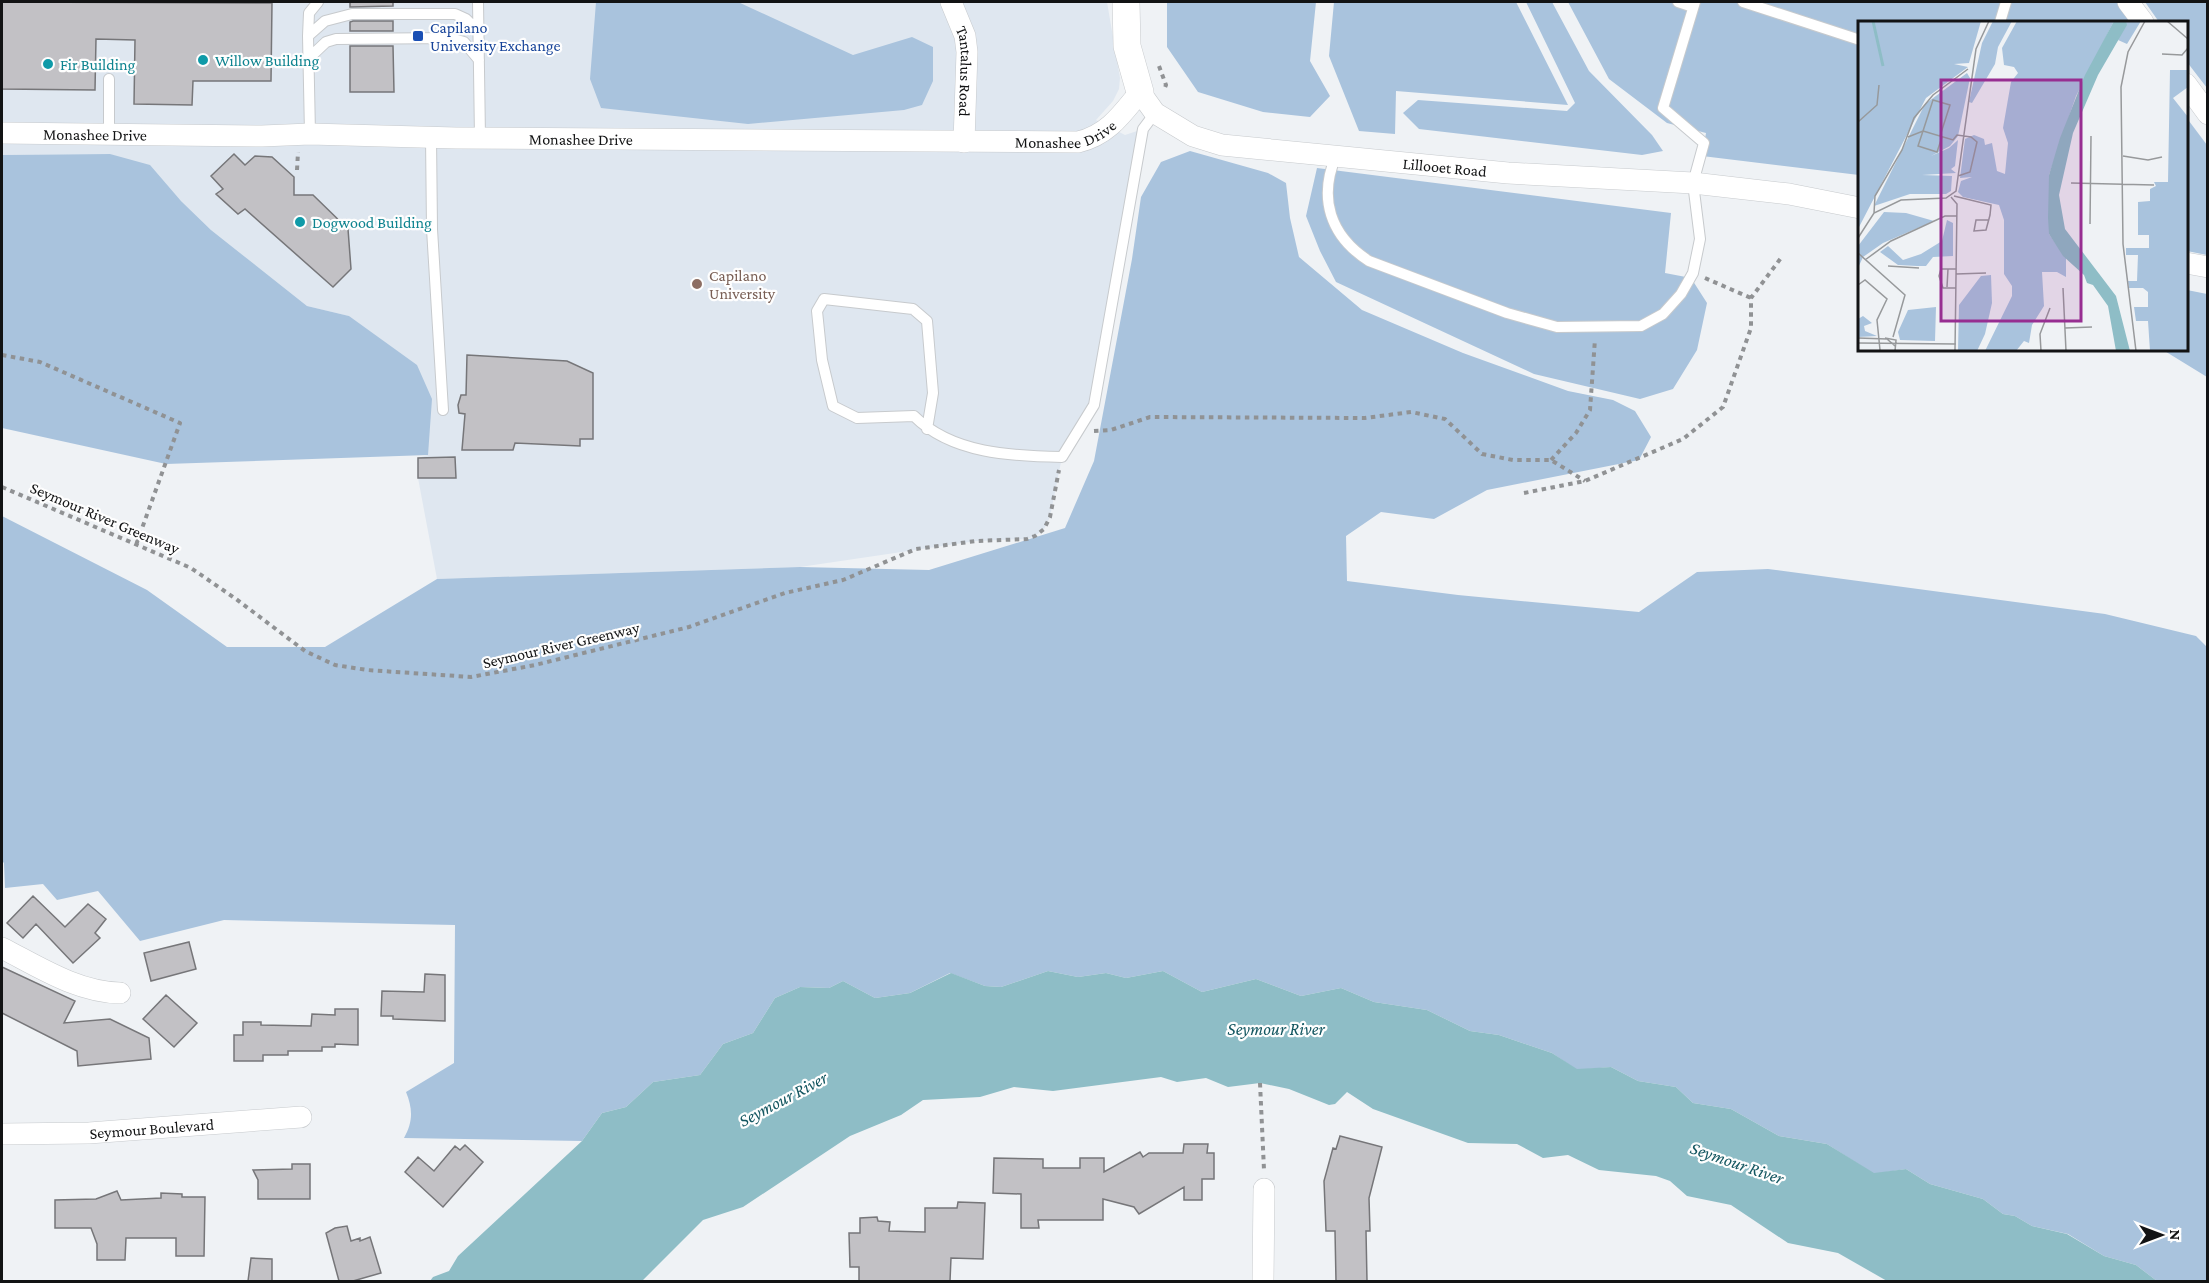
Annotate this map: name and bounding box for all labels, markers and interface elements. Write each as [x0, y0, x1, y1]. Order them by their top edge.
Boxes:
place label: Capilano University Exchange [430, 19, 561, 55]
inset map [1858, 21, 2188, 351]
street label: Tantalus Road [953, 23, 976, 118]
marker: Capilano University Exchange [411, 29, 425, 43]
place label: Willow Building [215, 52, 320, 70]
marker: Willow Building [196, 53, 210, 67]
place label: Fir Building [60, 56, 136, 74]
marker: Fir Building [41, 57, 55, 71]
street label: Monashee Drive [1015, 116, 1119, 151]
street label: Monashee Drive [43, 125, 147, 143]
street label: Monashee Drive [529, 130, 633, 148]
street label: Lillooet Road [1402, 154, 1488, 179]
place label: Dogwood Building [312, 214, 432, 232]
marker: Dogwood Building [293, 215, 307, 229]
place label: Capilano University [709, 267, 776, 303]
marker: Capilano University [690, 277, 704, 291]
street label: Seymour River Greenway [28, 479, 183, 558]
street label: Seymour River Greenway [481, 619, 642, 672]
water label: Seymour River [1227, 1019, 1325, 1039]
water label: Seymour River [735, 1067, 831, 1131]
street label: Seymour Boulevard [89, 1115, 215, 1141]
water label: Seymour River [1688, 1138, 1787, 1189]
north arrow [2131, 1205, 2191, 1265]
text: N [2167, 1230, 2184, 1241]

